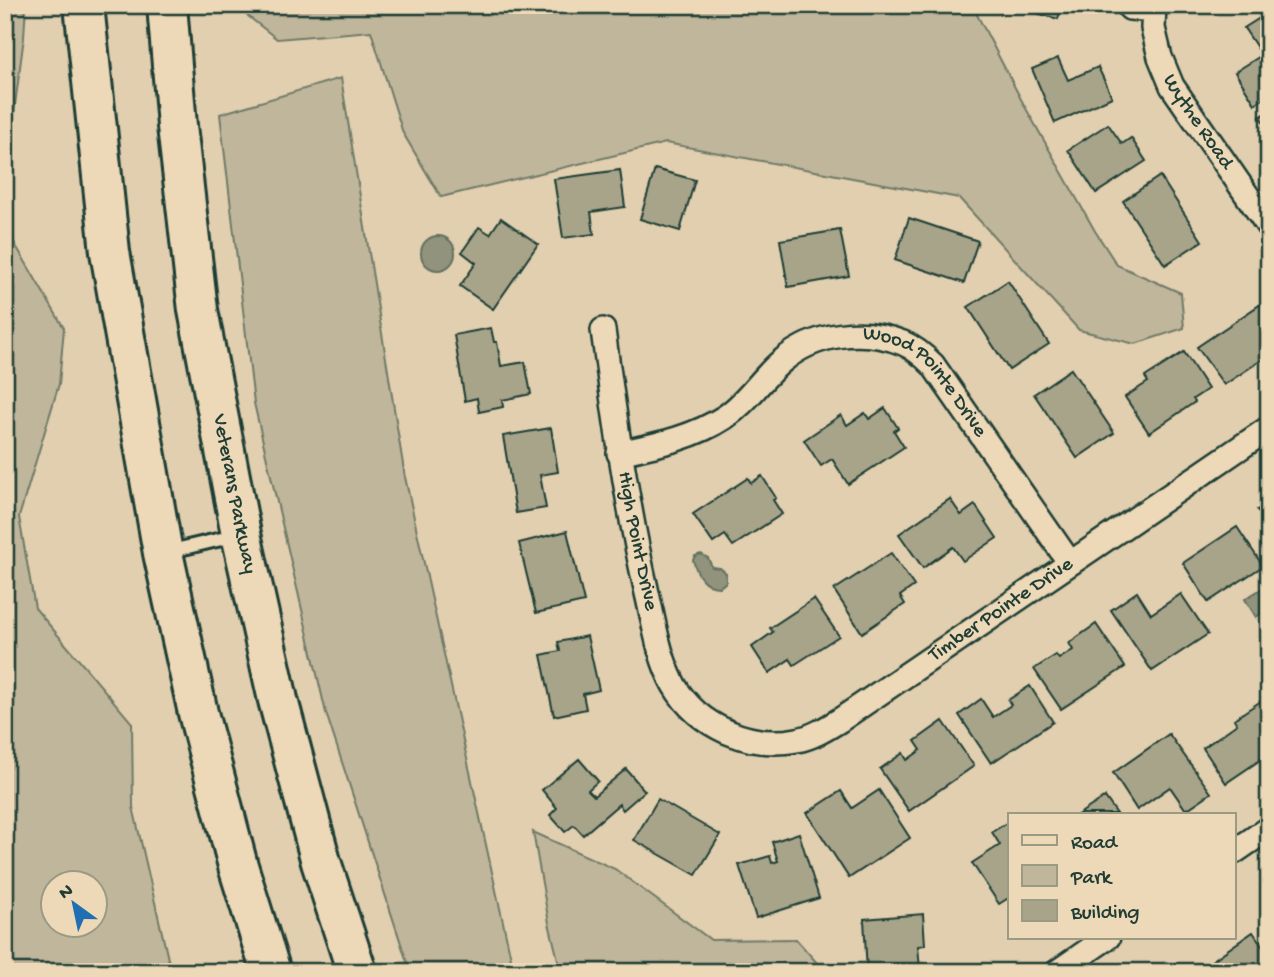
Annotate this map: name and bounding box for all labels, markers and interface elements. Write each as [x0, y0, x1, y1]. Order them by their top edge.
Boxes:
street label: Wythe Road [1156, 71, 1239, 176]
street label: Wood Pointe Drive [862, 322, 993, 444]
street label: Veterans Parkway [206, 411, 262, 576]
street label: High Point Drive [611, 470, 663, 614]
street label: Timber Pointe Drive [923, 552, 1079, 669]
legend [1008, 813, 1236, 939]
text: Road [1071, 832, 1119, 857]
text: Park [1070, 867, 1114, 892]
north arrow [38, 869, 108, 939]
text: N [55, 880, 78, 906]
text: Building [1070, 902, 1140, 927]

